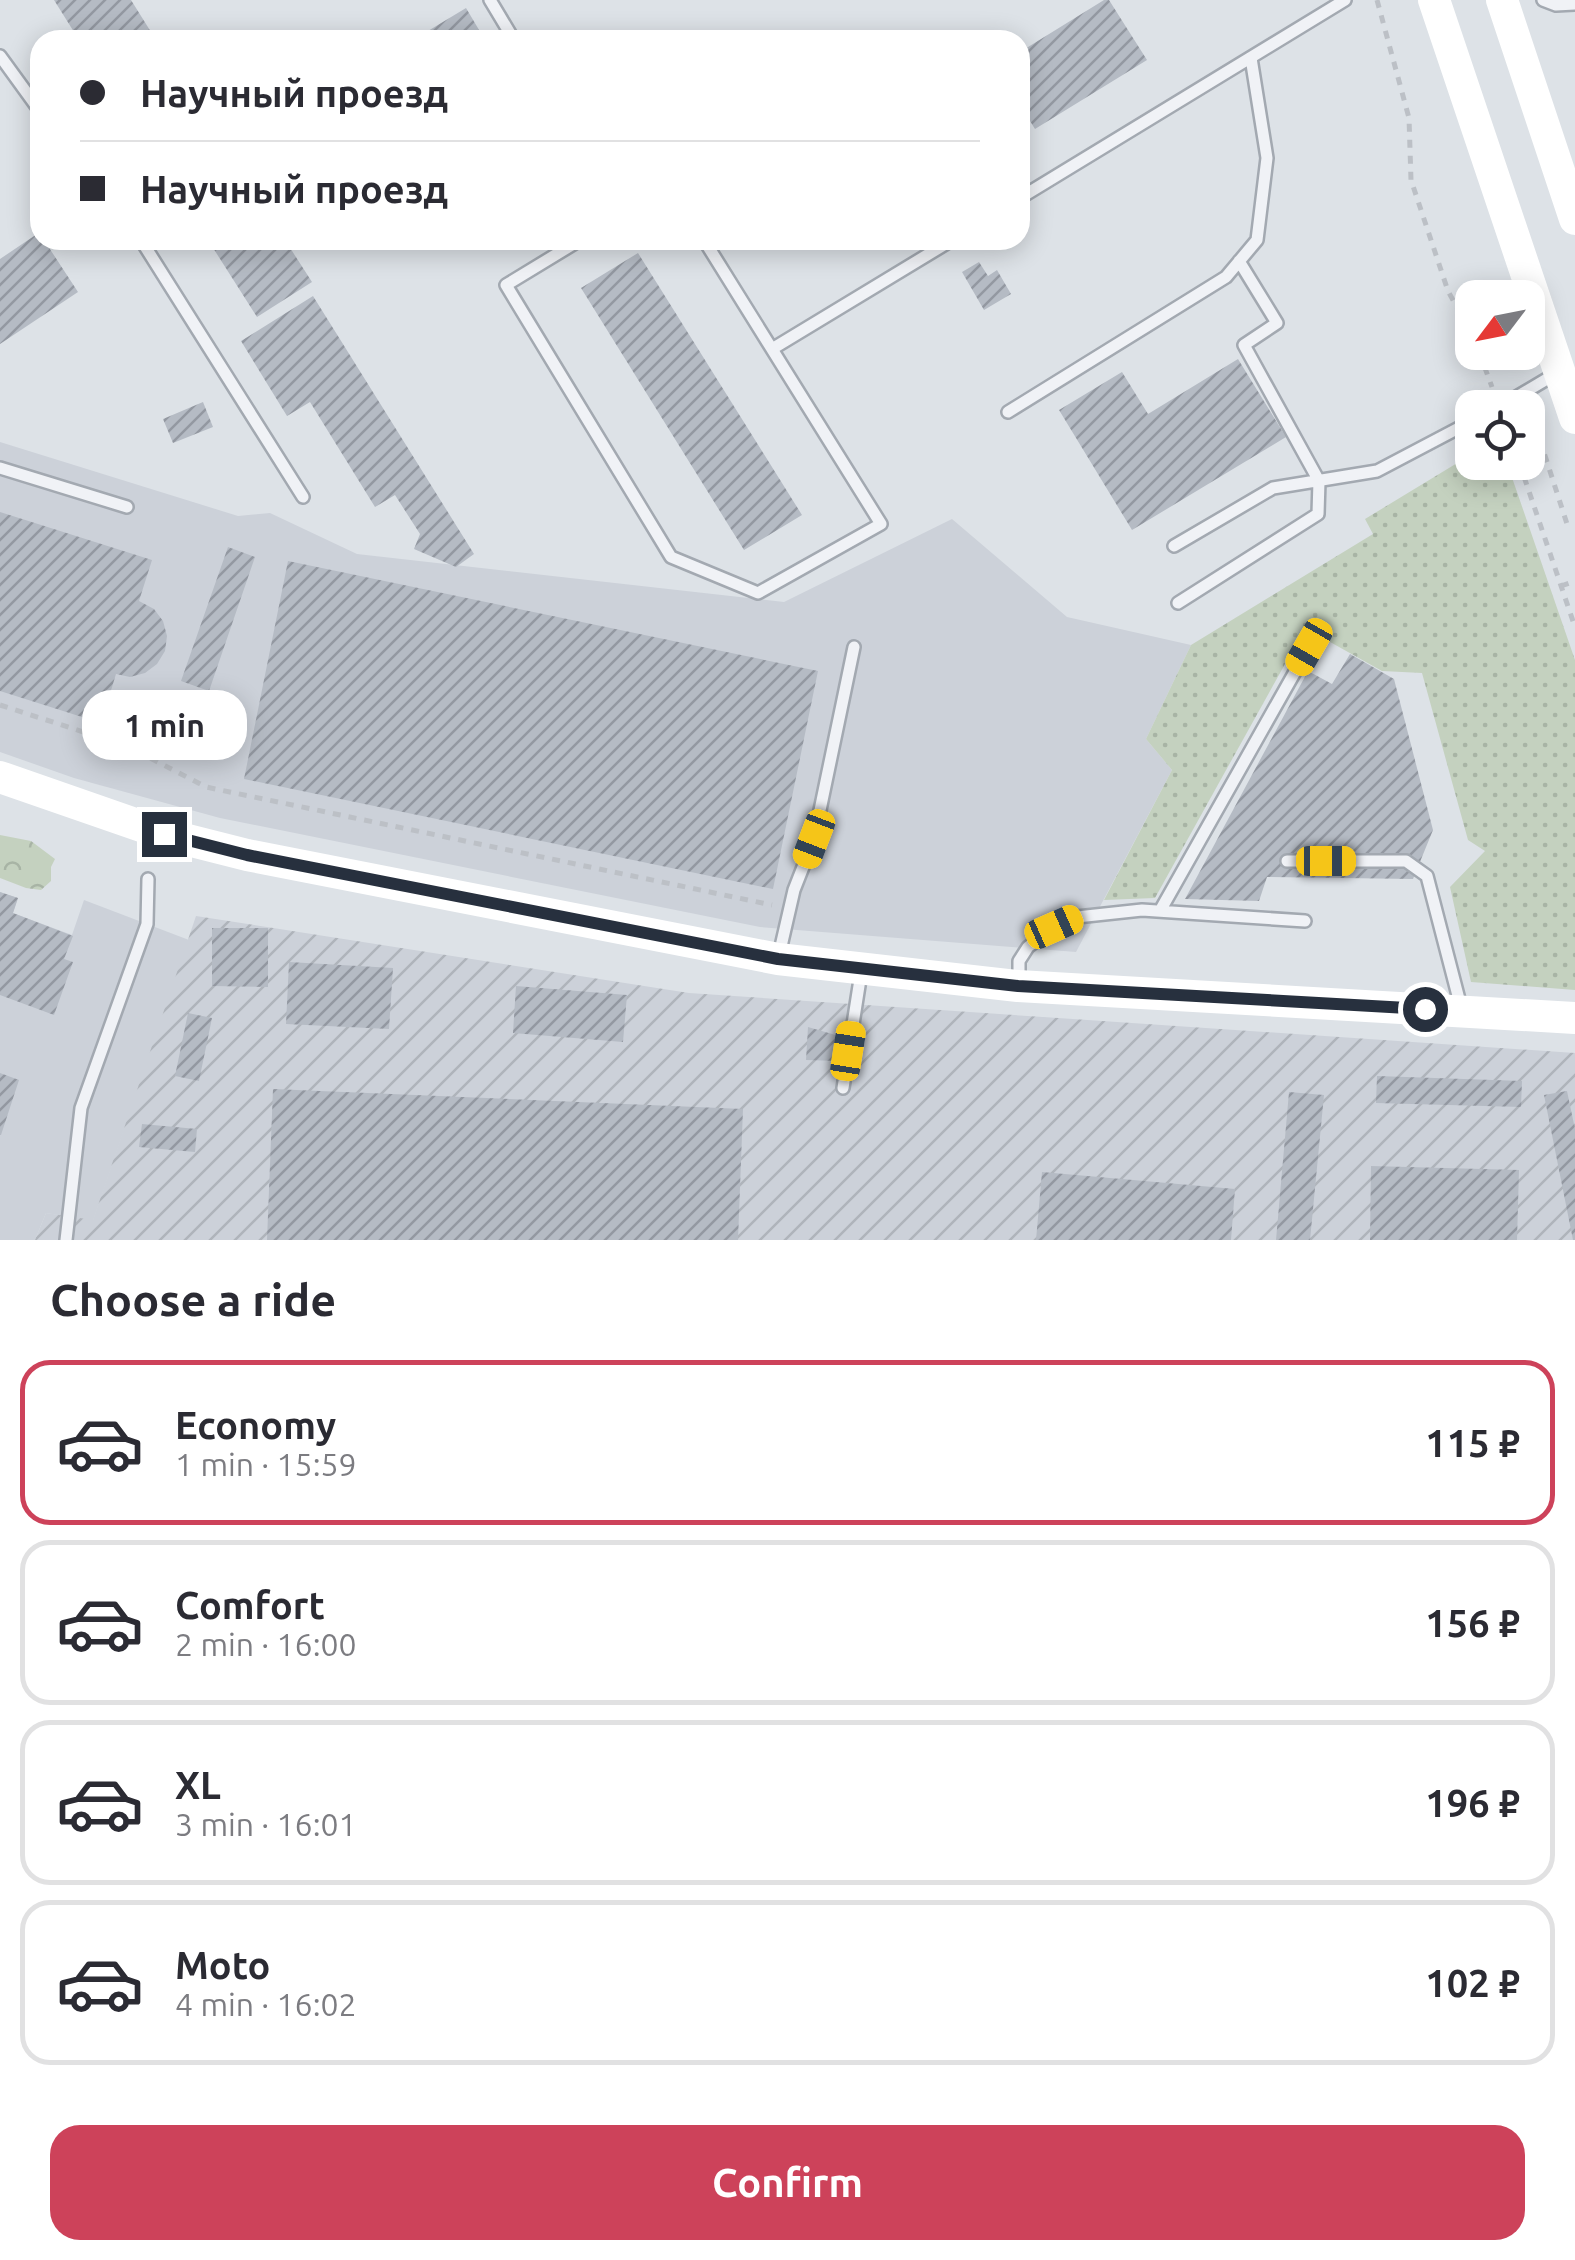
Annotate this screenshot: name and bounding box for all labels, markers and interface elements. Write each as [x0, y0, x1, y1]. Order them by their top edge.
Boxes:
text: Научный проезд [140, 72, 448, 114]
text: Научный проезд [140, 168, 448, 210]
north arrow [1455, 280, 1545, 370]
map controls [1455, 280, 1545, 480]
button: locate [1455, 390, 1545, 480]
car [1281, 614, 1337, 680]
callout: 1 min [81, 689, 246, 759]
text: 1 min [124, 707, 205, 743]
car [789, 806, 839, 872]
route end [142, 812, 187, 857]
car [1296, 846, 1356, 876]
car [1020, 901, 1088, 953]
route start [1403, 987, 1448, 1032]
car [828, 1019, 868, 1083]
text: Choose a ride [50, 1274, 336, 1325]
icon: car [55, 1398, 145, 1488]
text: Economy [175, 1404, 336, 1446]
text: 115 ₽ [1425, 1422, 1520, 1464]
text: 1 min · 15:59 [175, 1446, 357, 1482]
icon: car [55, 1578, 145, 1668]
text: Comfort [175, 1584, 325, 1626]
text: 156 ₽ [1425, 1602, 1520, 1644]
text: 2 min · 16:00 [175, 1626, 357, 1662]
icon: car [55, 1758, 145, 1848]
text: XL [175, 1764, 221, 1806]
text: 196 ₽ [1425, 1782, 1520, 1824]
text: 3 min · 16:01 [175, 1806, 357, 1842]
icon: car [55, 1938, 145, 2028]
text: Moto [175, 1944, 270, 1986]
text: 102 ₽ [1425, 1962, 1520, 2004]
text: 4 min · 16:02 [175, 1986, 357, 2022]
button: Confirm [50, 2125, 1525, 2240]

